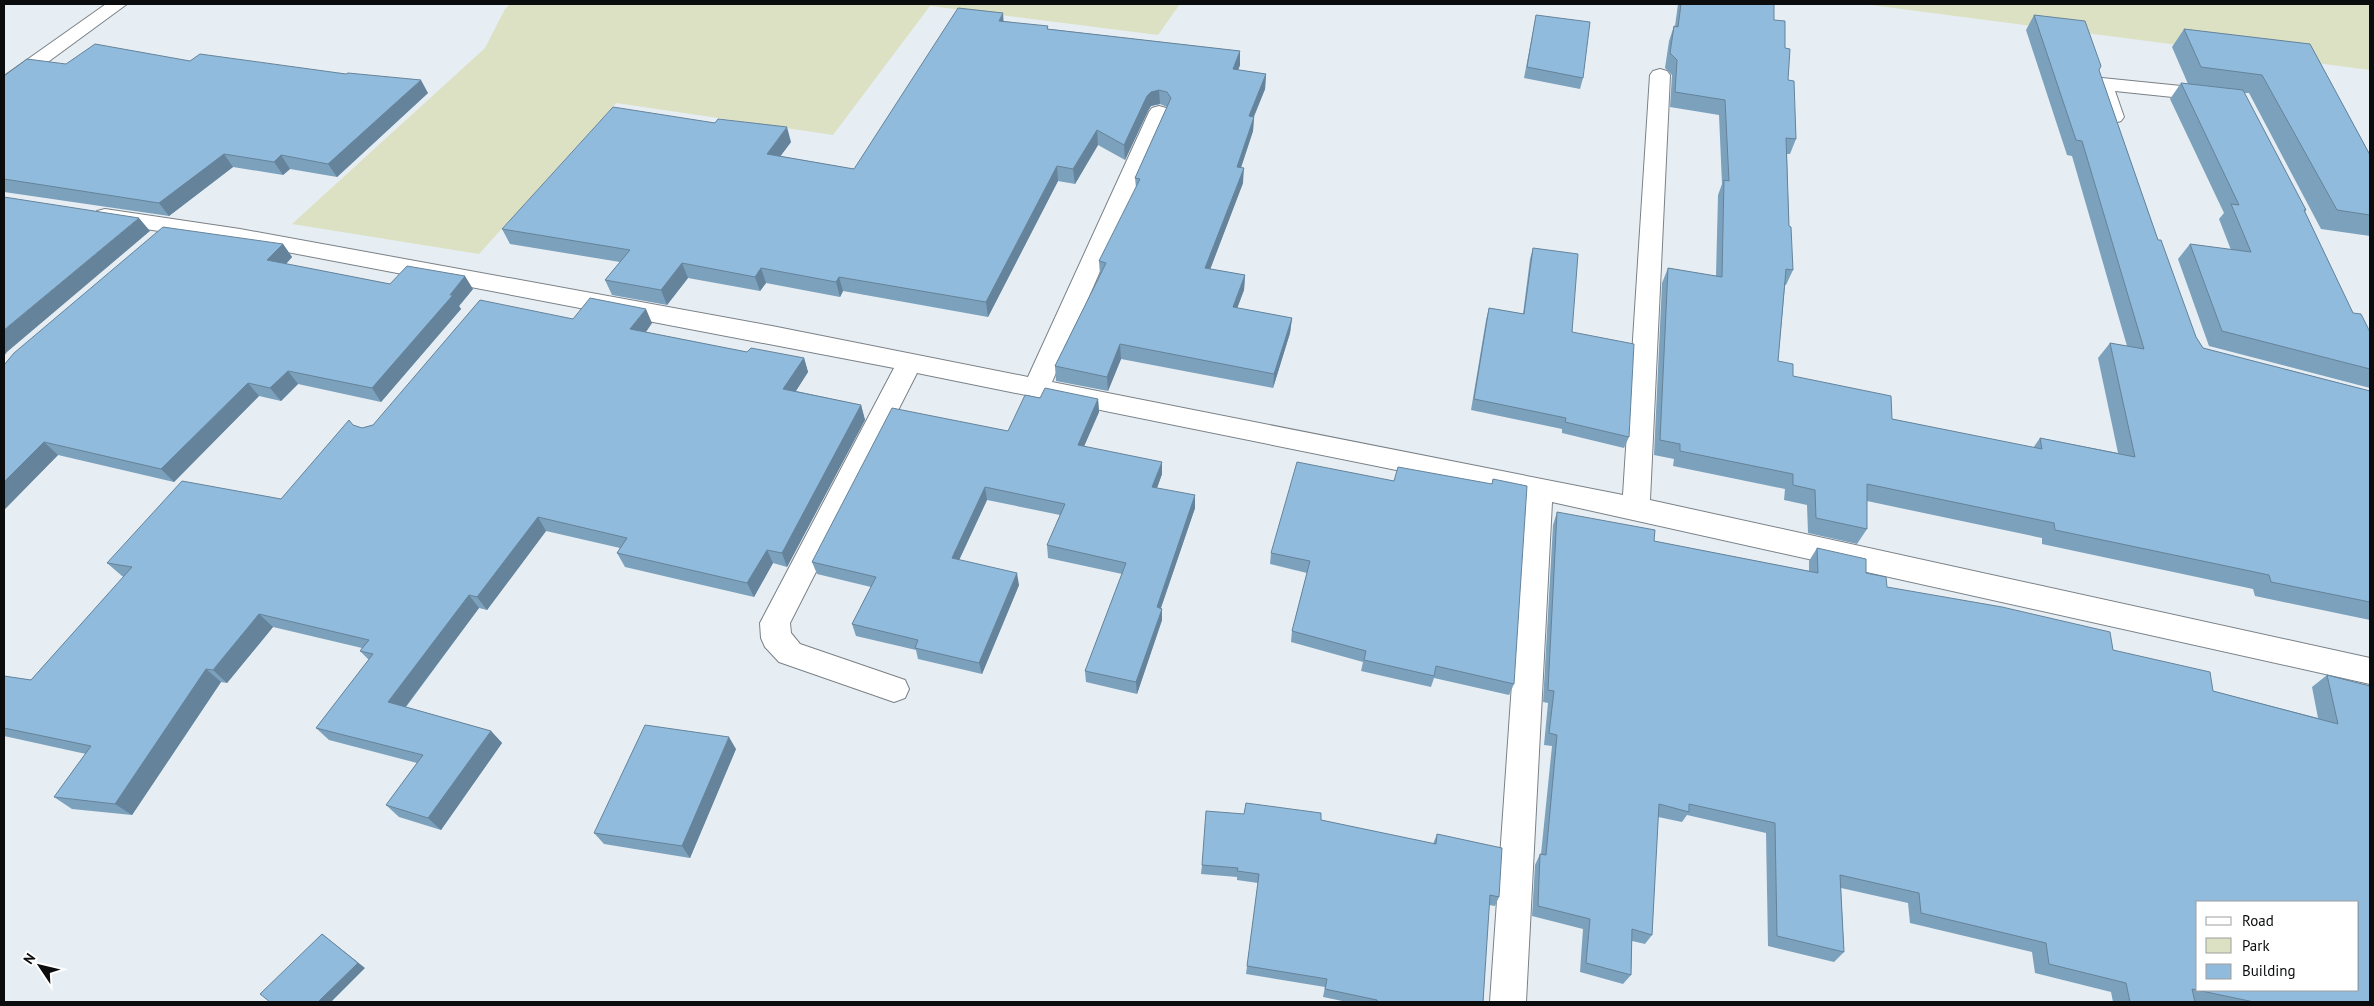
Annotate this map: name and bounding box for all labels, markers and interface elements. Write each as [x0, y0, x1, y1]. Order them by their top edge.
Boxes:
legend [2196, 901, 2359, 991]
text: Road [2242, 911, 2274, 930]
text: Park [2242, 936, 2270, 955]
north arrow [15, 941, 65, 991]
text: N [19, 950, 39, 967]
text: Building [2242, 961, 2296, 980]

